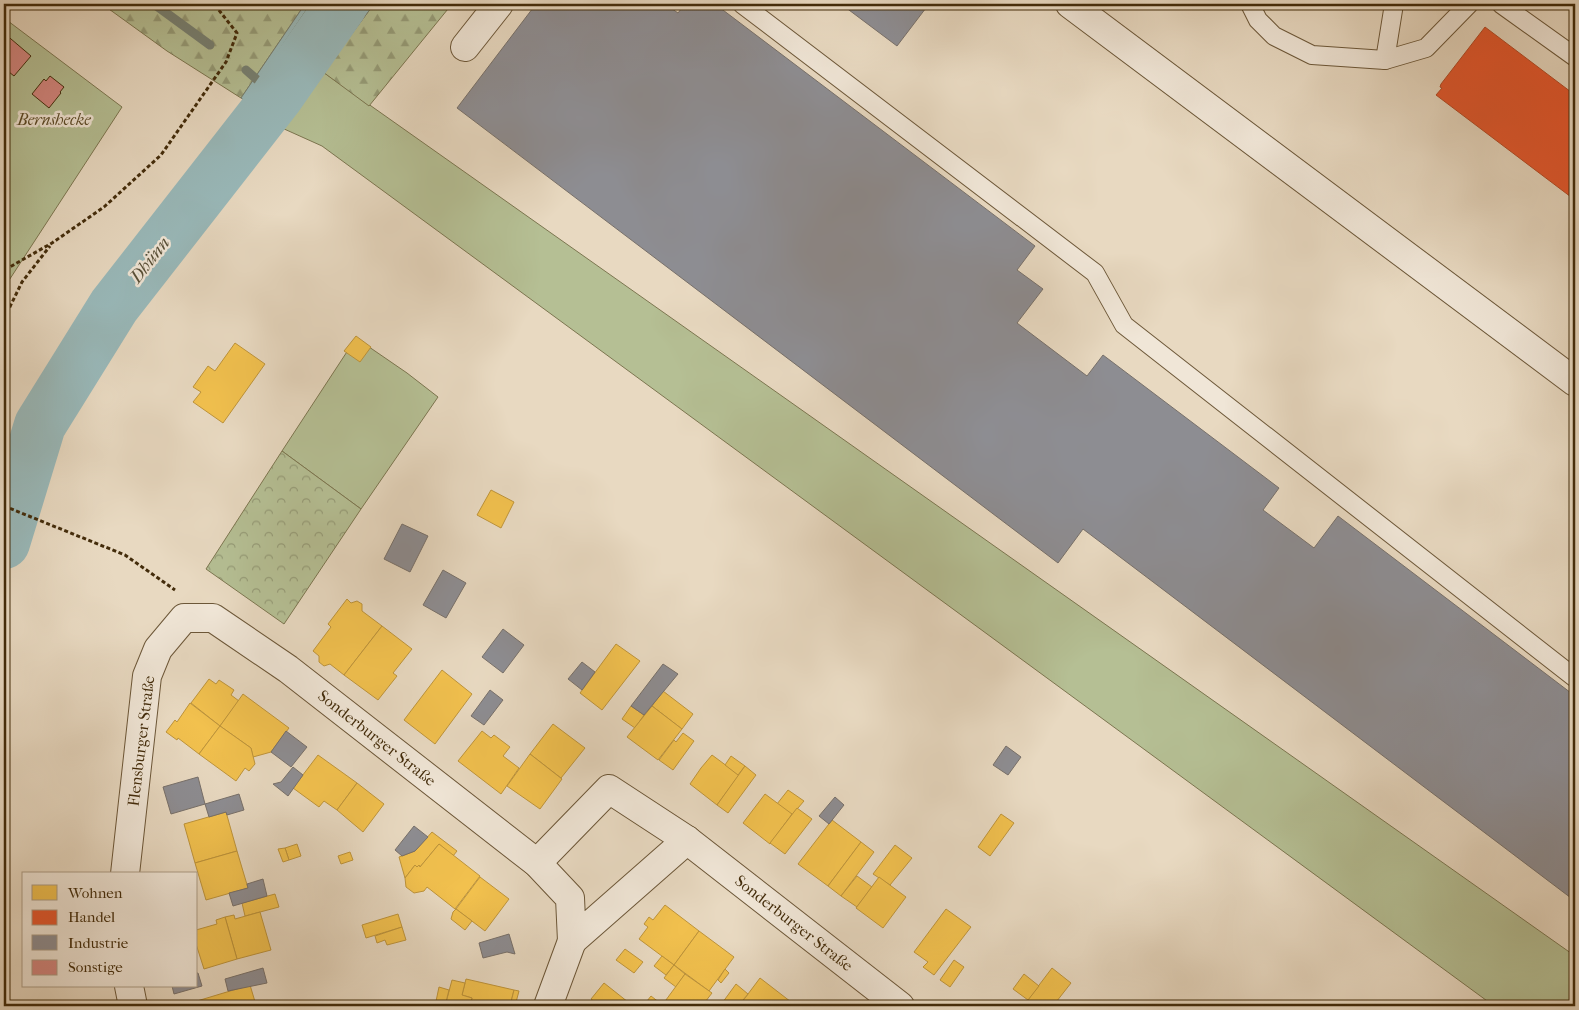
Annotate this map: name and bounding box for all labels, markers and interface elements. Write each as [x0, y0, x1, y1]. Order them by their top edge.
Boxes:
park label: Bernshecke [16, 110, 91, 129]
water label: Dhünn [125, 233, 174, 288]
street label: Flensburger Straße [124, 674, 158, 808]
street label: Sonderburger Straße [314, 686, 440, 790]
street label: Sonderburger Straße [731, 871, 857, 975]
legend [22, 872, 198, 988]
text: Wohnen [67, 884, 123, 902]
text: Handel [68, 908, 115, 926]
text: Industrie [68, 934, 129, 952]
text: Sonstige [68, 958, 123, 976]

